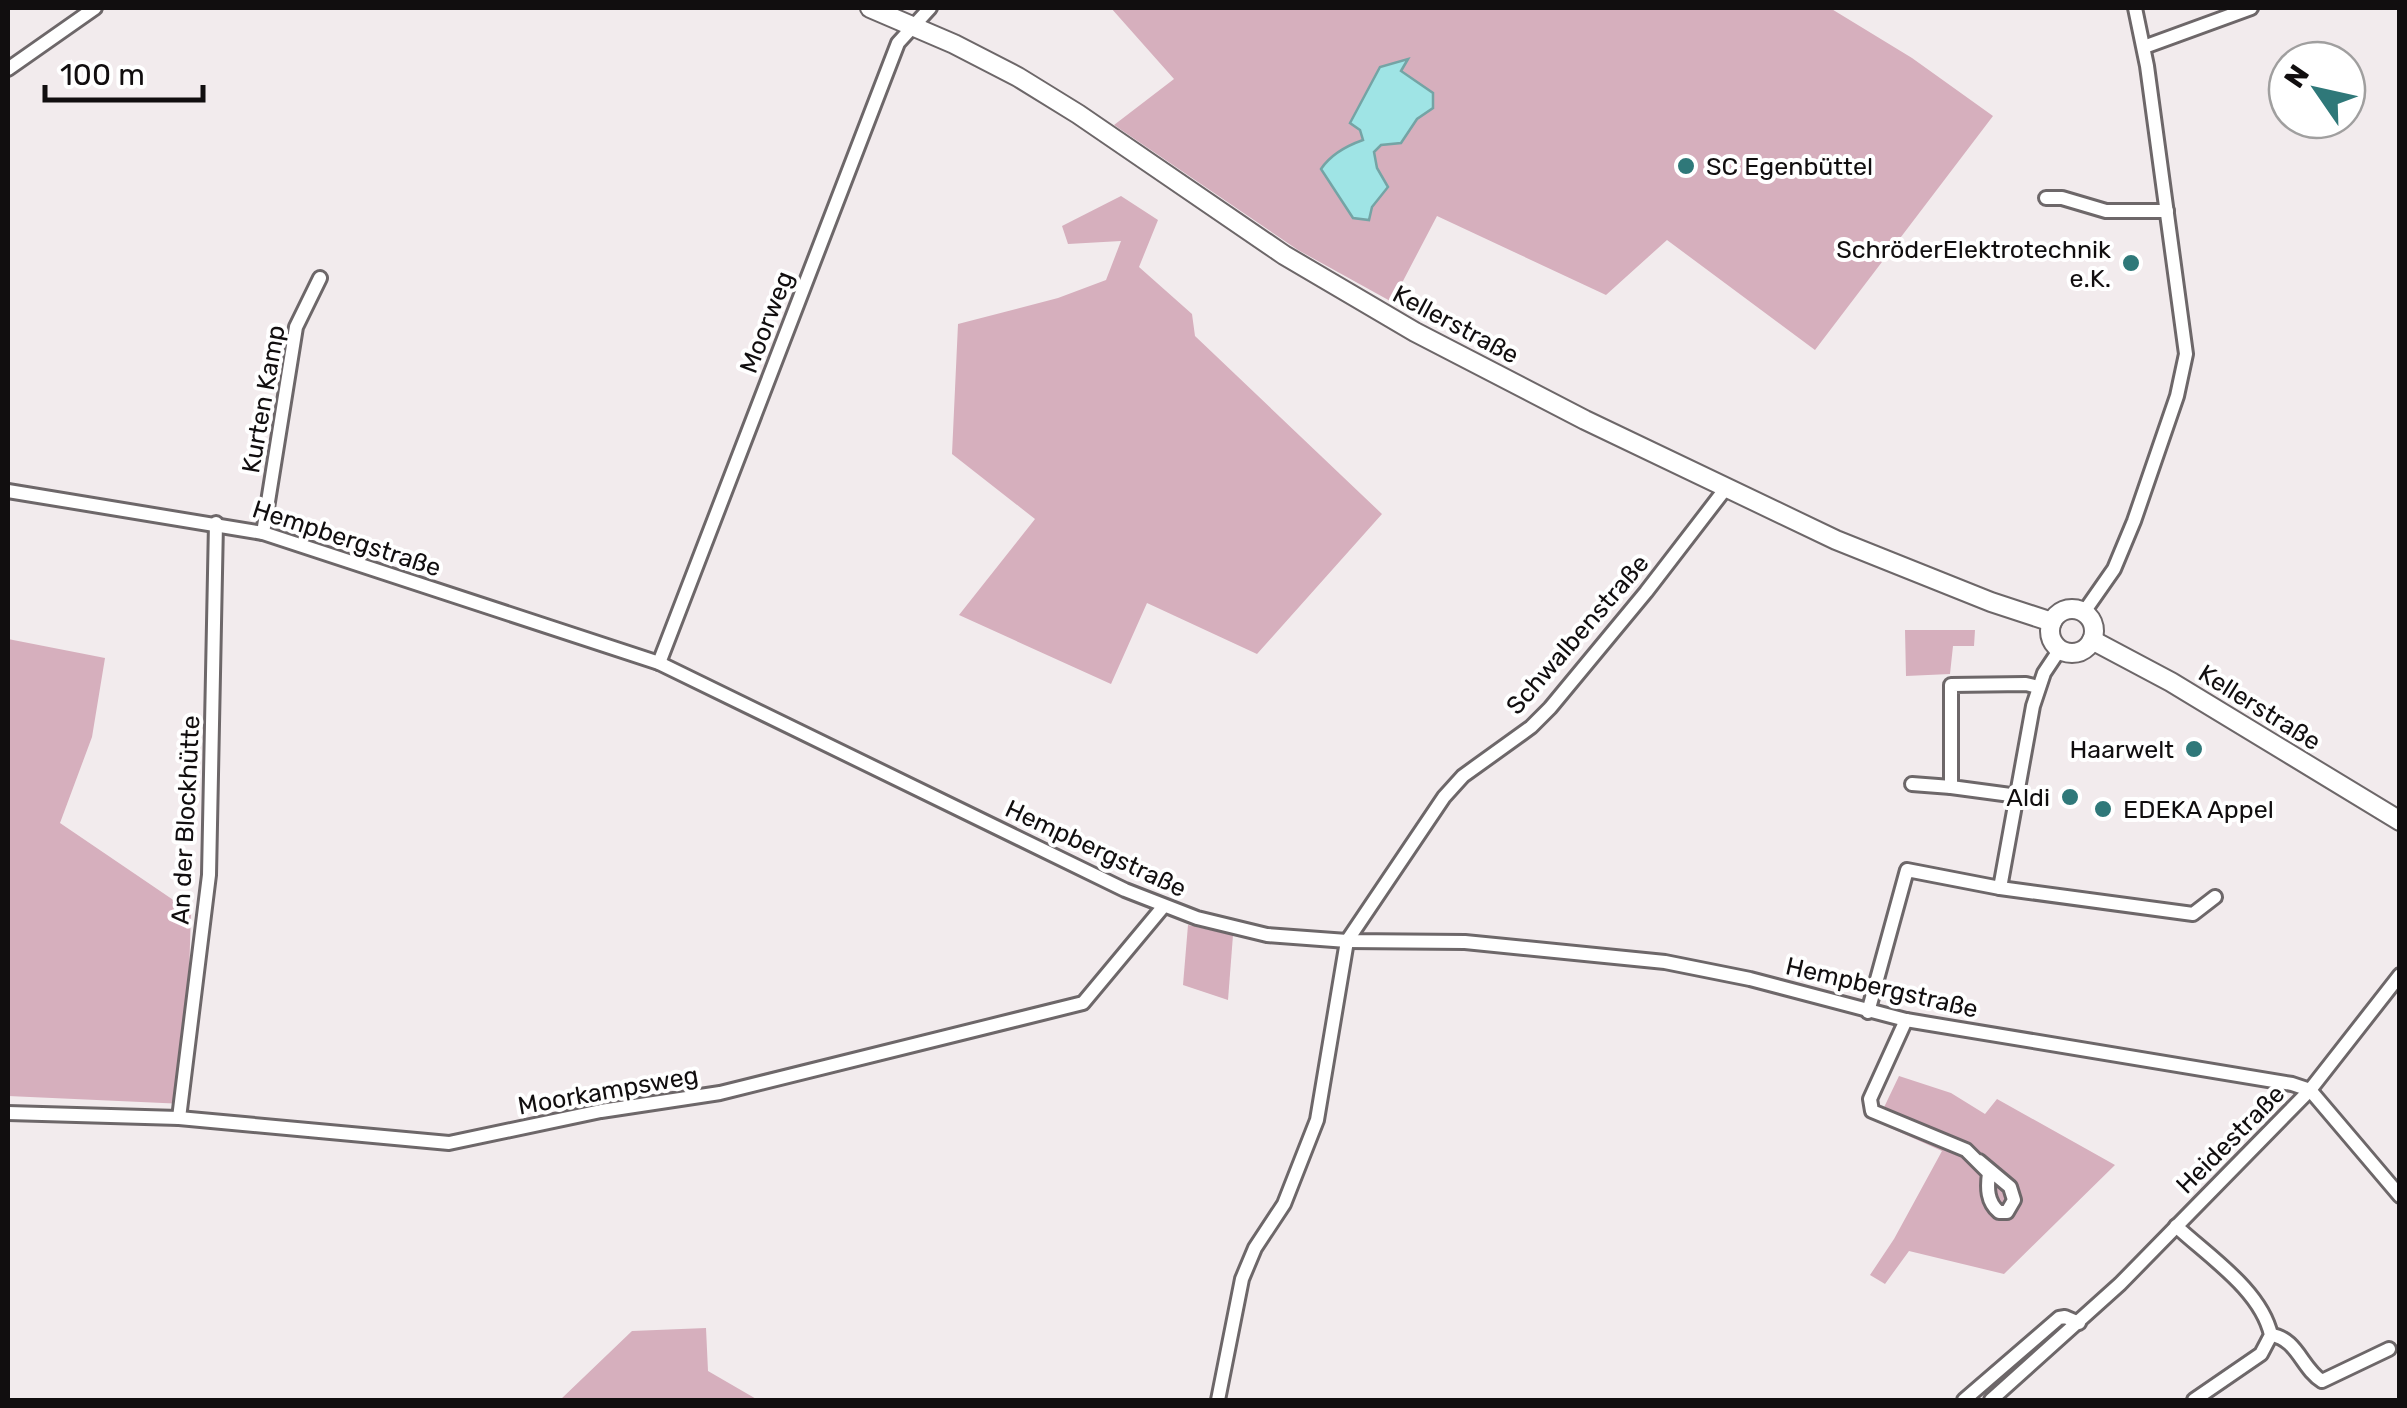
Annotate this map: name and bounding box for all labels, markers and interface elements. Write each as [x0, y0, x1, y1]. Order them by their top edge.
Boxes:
scale bar [45, 40, 202, 102]
north arrow [2267, 40, 2367, 140]
text: 100 m [60, 57, 145, 93]
text: N [2277, 59, 2316, 94]
place label: SC Egenbüttel [1706, 152, 1873, 181]
marker: SC Egenbüttel [1675, 155, 1697, 177]
place label: SchröderElektrotechnik e.K. [1836, 235, 2111, 293]
marker: SchröderElektrotechnik e.K. [2120, 252, 2142, 274]
street label: Moorweg [734, 267, 799, 377]
street label: Kellerstraße [1388, 279, 1524, 370]
street label: Kurten Kamp [236, 323, 291, 475]
street label: Hempbergstraße [249, 494, 445, 583]
street label: Schwalbenstraße [1500, 548, 1655, 720]
street label: Kellerstraße [2193, 658, 2326, 756]
street label: An der Blockhütte [166, 715, 205, 925]
place label: Haarwelt [2069, 735, 2174, 764]
marker: Haarwelt [2183, 738, 2205, 760]
place label: Aldi [2006, 783, 2050, 812]
marker: Aldi [2059, 786, 2081, 808]
street label: Hempbergstraße [1001, 794, 1191, 903]
place label: EDEKA Appel [2123, 795, 2274, 824]
marker: EDEKA Appel [2092, 798, 2114, 820]
street label: Hempbergstraße [1783, 951, 1981, 1024]
street label: Moorkampsweg [516, 1060, 701, 1121]
street label: Heidestraße [2170, 1079, 2290, 1199]

